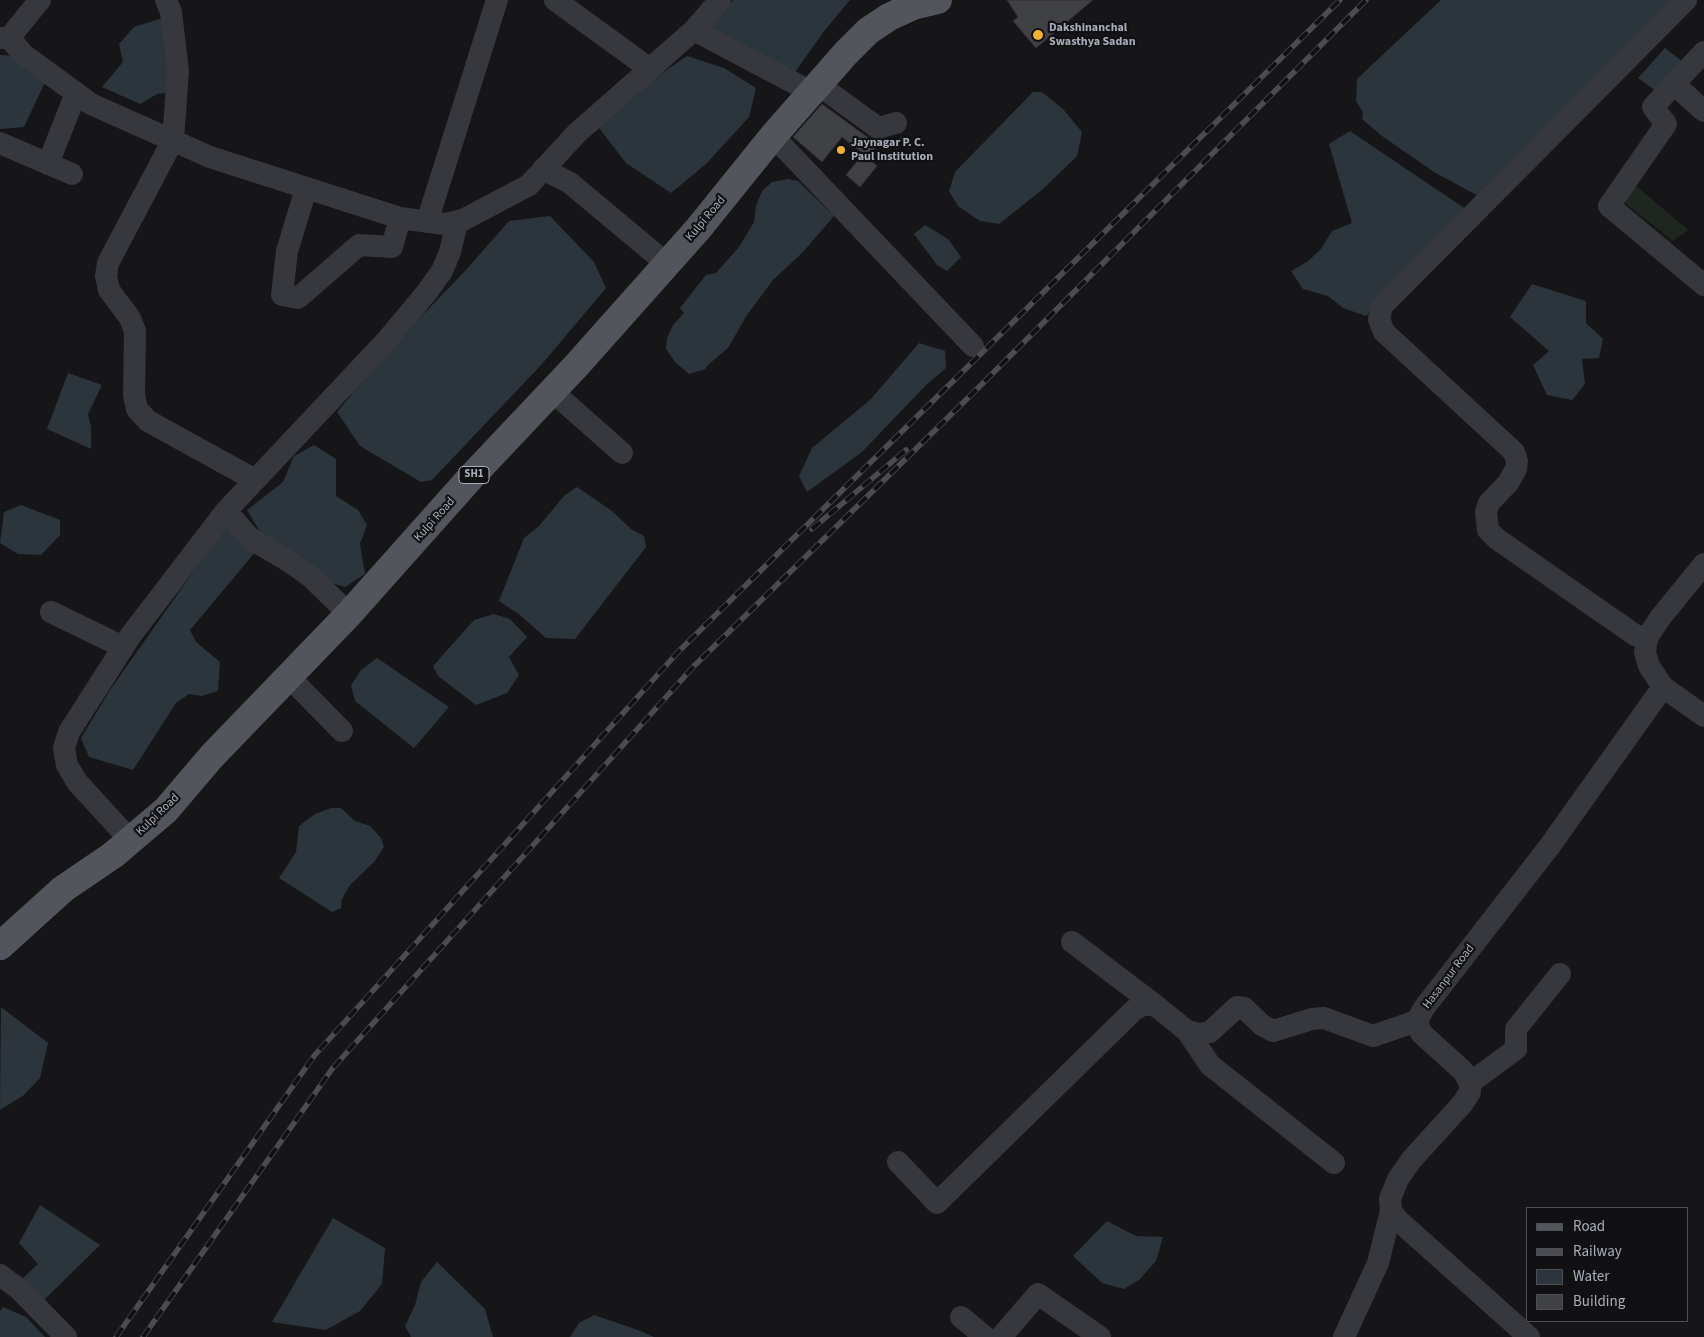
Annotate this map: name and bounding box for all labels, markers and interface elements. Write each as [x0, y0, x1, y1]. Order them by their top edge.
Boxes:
place label: Dakshinanchal Swasthya Sadan [1049, 21, 1136, 49]
marker: Dakshinanchal Swasthya Sadan [1031, 28, 1045, 42]
place label: Jaynagar P. C. Paul Institution [851, 136, 933, 164]
marker: Jaynagar P. C. Paul Institution [835, 144, 847, 156]
street label: Kulpi Road [683, 194, 729, 244]
road number: SH1 [459, 466, 489, 484]
street label: Kulpi Road [412, 495, 458, 545]
street label: Kulpi Road [134, 791, 182, 839]
street label: Hasanpur Road [1420, 942, 1478, 1012]
legend [1526, 1207, 1689, 1322]
text: Road [1573, 1216, 1605, 1237]
text: Railway [1573, 1241, 1622, 1262]
text: Water [1573, 1266, 1609, 1287]
text: Building [1573, 1291, 1625, 1312]

